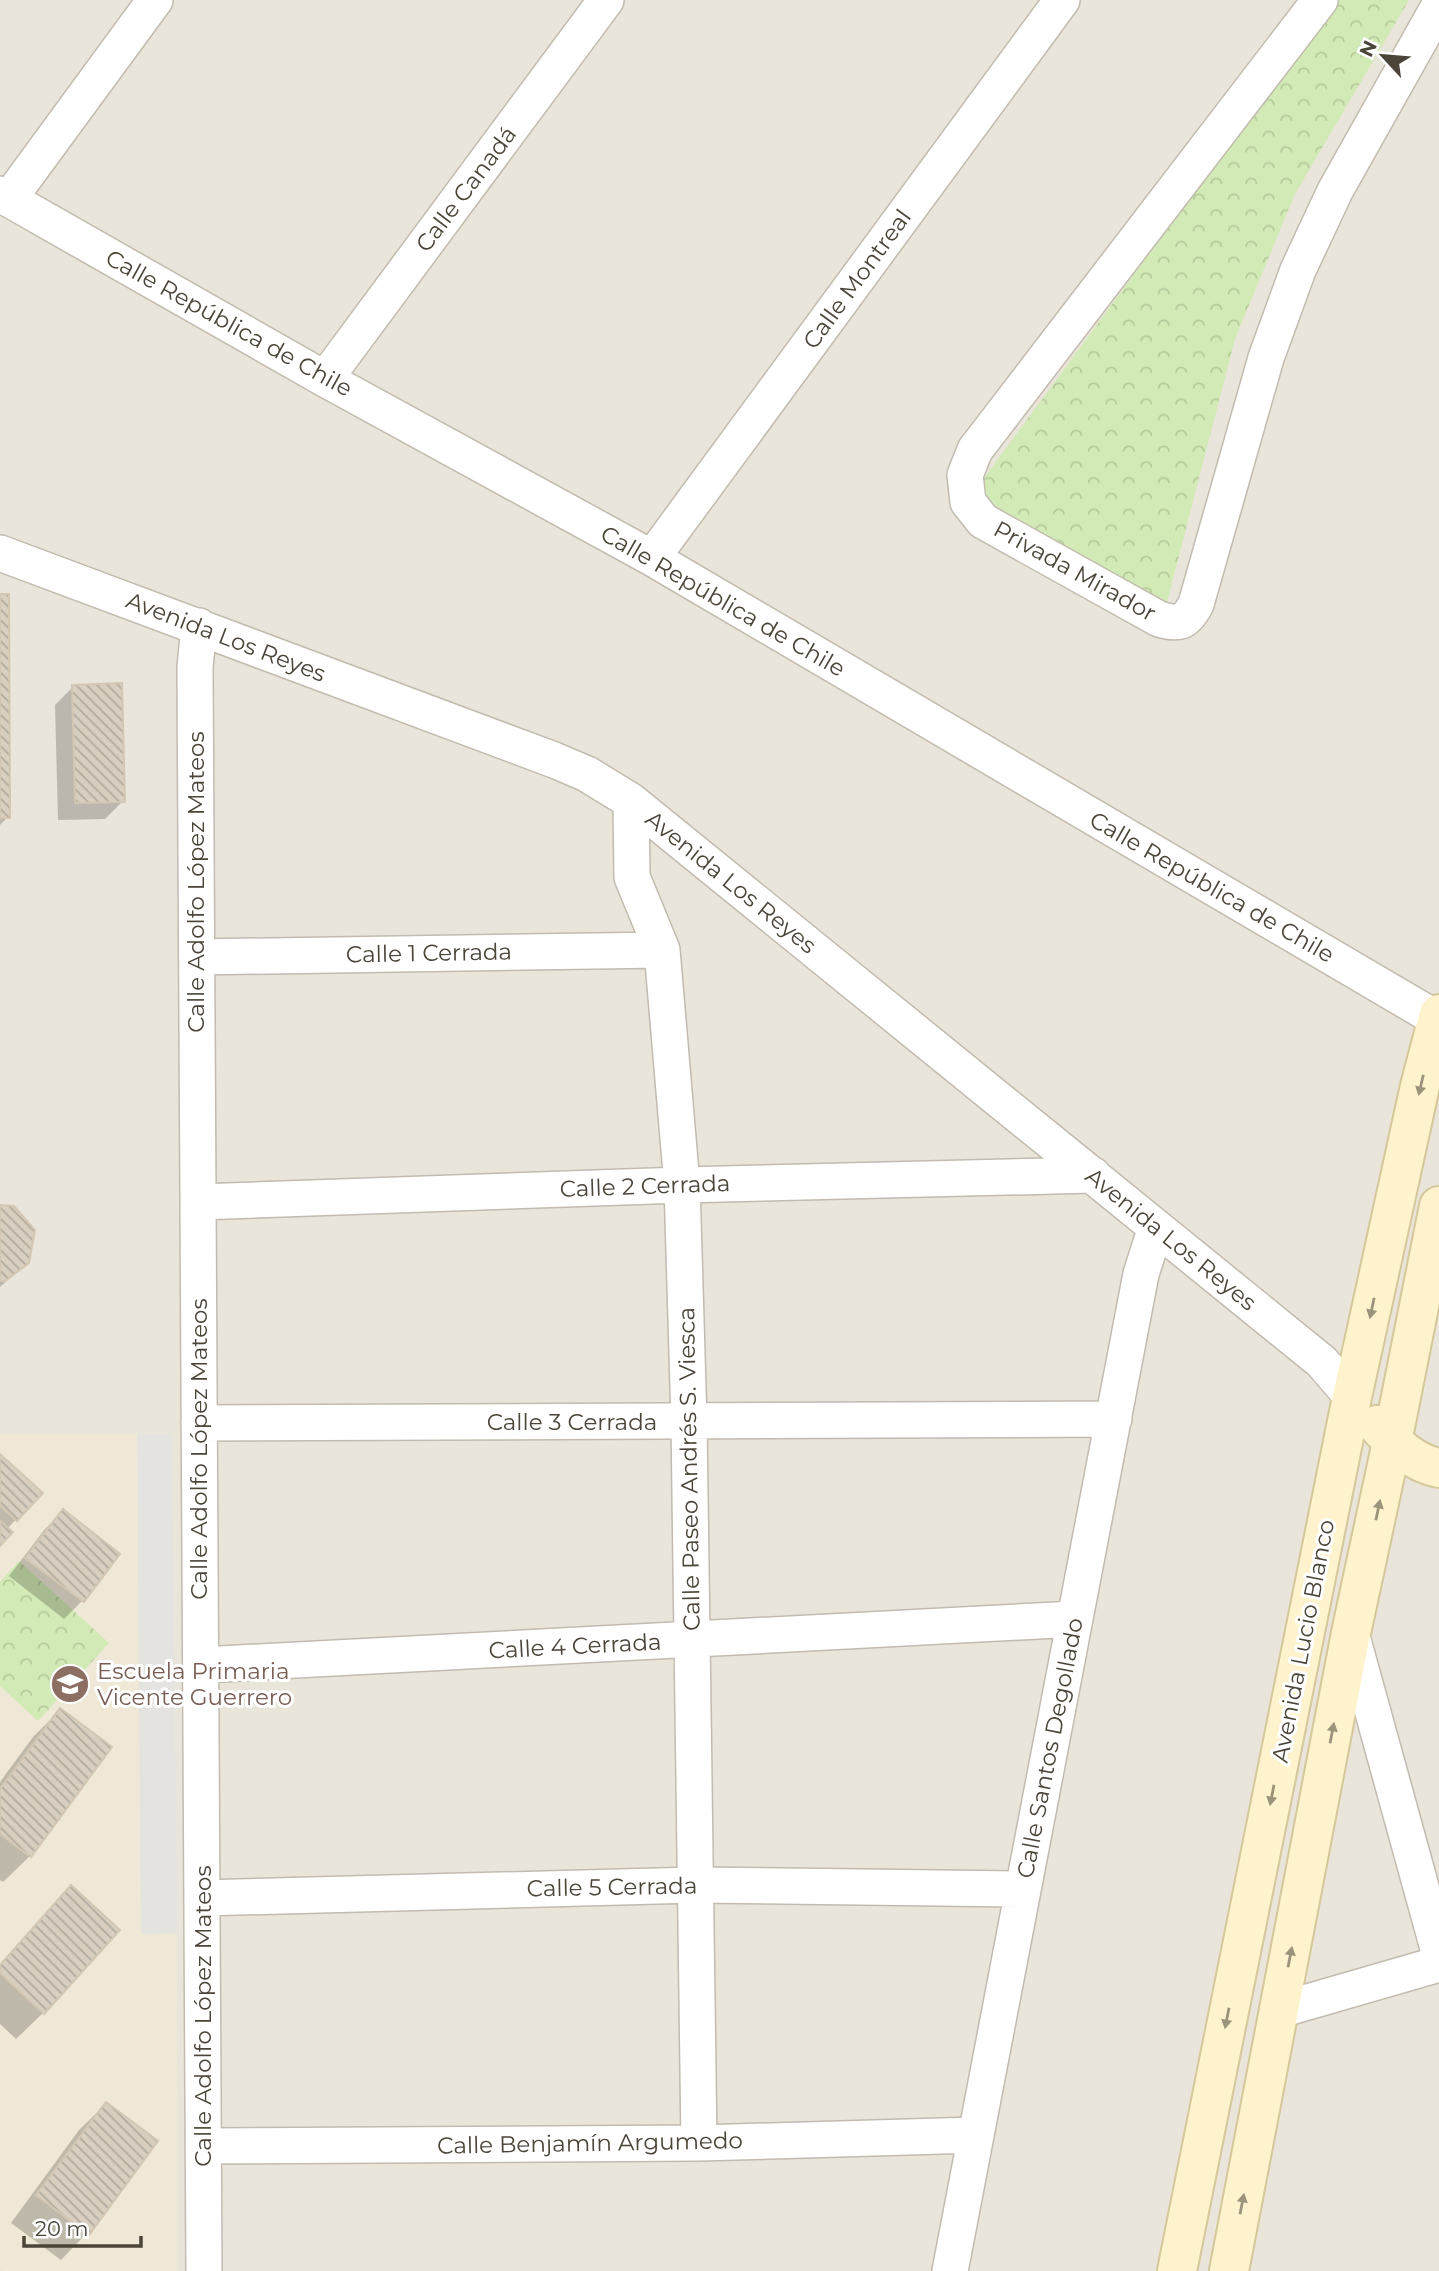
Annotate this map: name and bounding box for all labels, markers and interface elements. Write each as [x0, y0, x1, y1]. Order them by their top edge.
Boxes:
north arrow [1348, 21, 1418, 91]
text: N [1354, 37, 1382, 61]
street label: Calle Canadá [410, 121, 522, 257]
street label: Calle Montreal [797, 204, 917, 354]
street label: Calle República de Chile [101, 243, 357, 403]
street label: Privada Mirador [989, 515, 1161, 627]
street label: Calle República de Chile [596, 519, 850, 683]
street label: Avenida Los Reyes [122, 586, 330, 688]
street label: Calle Adolfo López Mateos [182, 731, 210, 1033]
street label: Avenida Los Reyes [640, 805, 822, 959]
street label: Calle República de Chile [1085, 805, 1339, 969]
street label: Calle 1 Cerrada [346, 938, 512, 968]
one-way arrow [1415, 1075, 1426, 1097]
street label: Avenida Los Reyes [1080, 1162, 1262, 1316]
street label: Calle 2 Cerrada [559, 1169, 731, 1203]
one-way arrow [1366, 1297, 1377, 1319]
street label: Calle Adolfo López Mateos [185, 1298, 213, 1600]
street label: Calle Paseo Andrés S. Viesca [672, 1307, 706, 1631]
street label: Calle 3 Cerrada [487, 1408, 657, 1436]
one-way arrow [1372, 1499, 1383, 1521]
street label: Avenida Lucio Blanco [1266, 1517, 1340, 1765]
street label: Calle Santos Degollado [1011, 1615, 1089, 1881]
street label: Calle 4 Cerrada [488, 1627, 662, 1665]
place label: Escuela Primaria Vicente Guerrero [97, 1657, 292, 1711]
school or university icon: Escuela Primaria Vicente Guerrero [49, 1663, 91, 1705]
one-way arrow [1327, 1722, 1338, 1744]
one-way arrow [1267, 1784, 1278, 1806]
street label: Calle Adolfo López Mateos [189, 1865, 217, 2167]
street label: Calle 5 Cerrada [526, 1872, 698, 1902]
one-way arrow [1285, 1946, 1296, 1968]
one-way arrow [1222, 2007, 1233, 2029]
street label: Calle Benjamín Argumedo [437, 2126, 743, 2160]
one-way arrow [1236, 2193, 1247, 2215]
scale bar [24, 2204, 142, 2248]
text: 20 m [35, 2216, 89, 2241]

